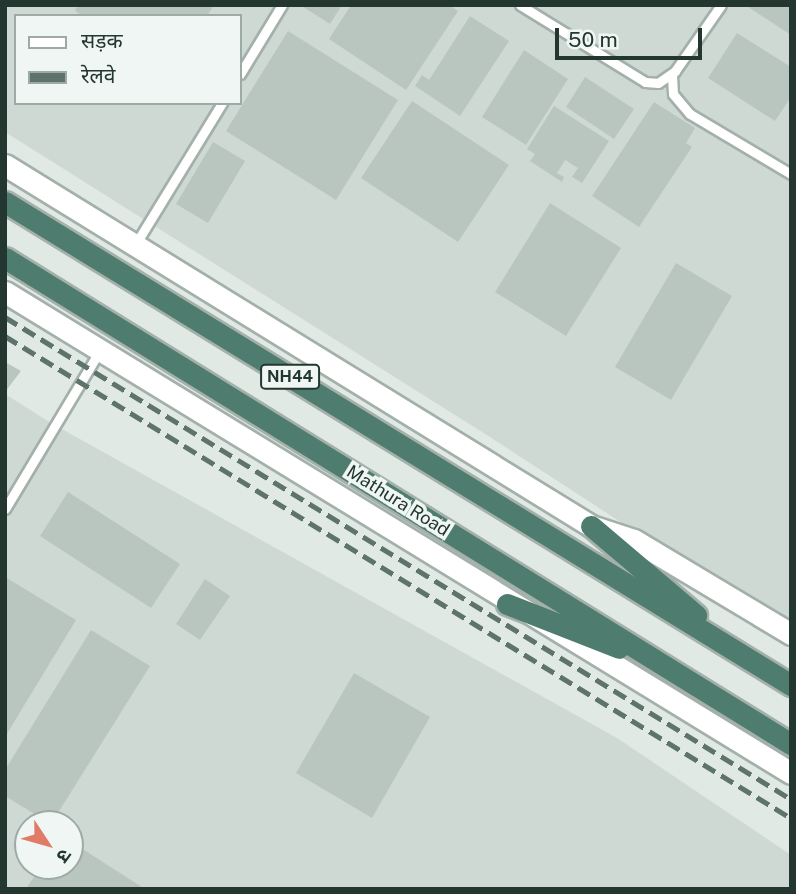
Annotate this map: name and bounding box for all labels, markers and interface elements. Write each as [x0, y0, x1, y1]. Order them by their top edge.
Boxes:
legend [14, 14, 242, 105]
scale bar [558, 14, 705, 58]
text: 50 m [568, 27, 618, 52]
text: सड़क [81, 28, 123, 53]
text: रेलवे [81, 63, 116, 88]
road number: NH44 [258, 364, 322, 390]
street label: Mathura Road [343, 461, 453, 541]
north arrow [14, 810, 84, 880]
text: उ [52, 845, 77, 867]

